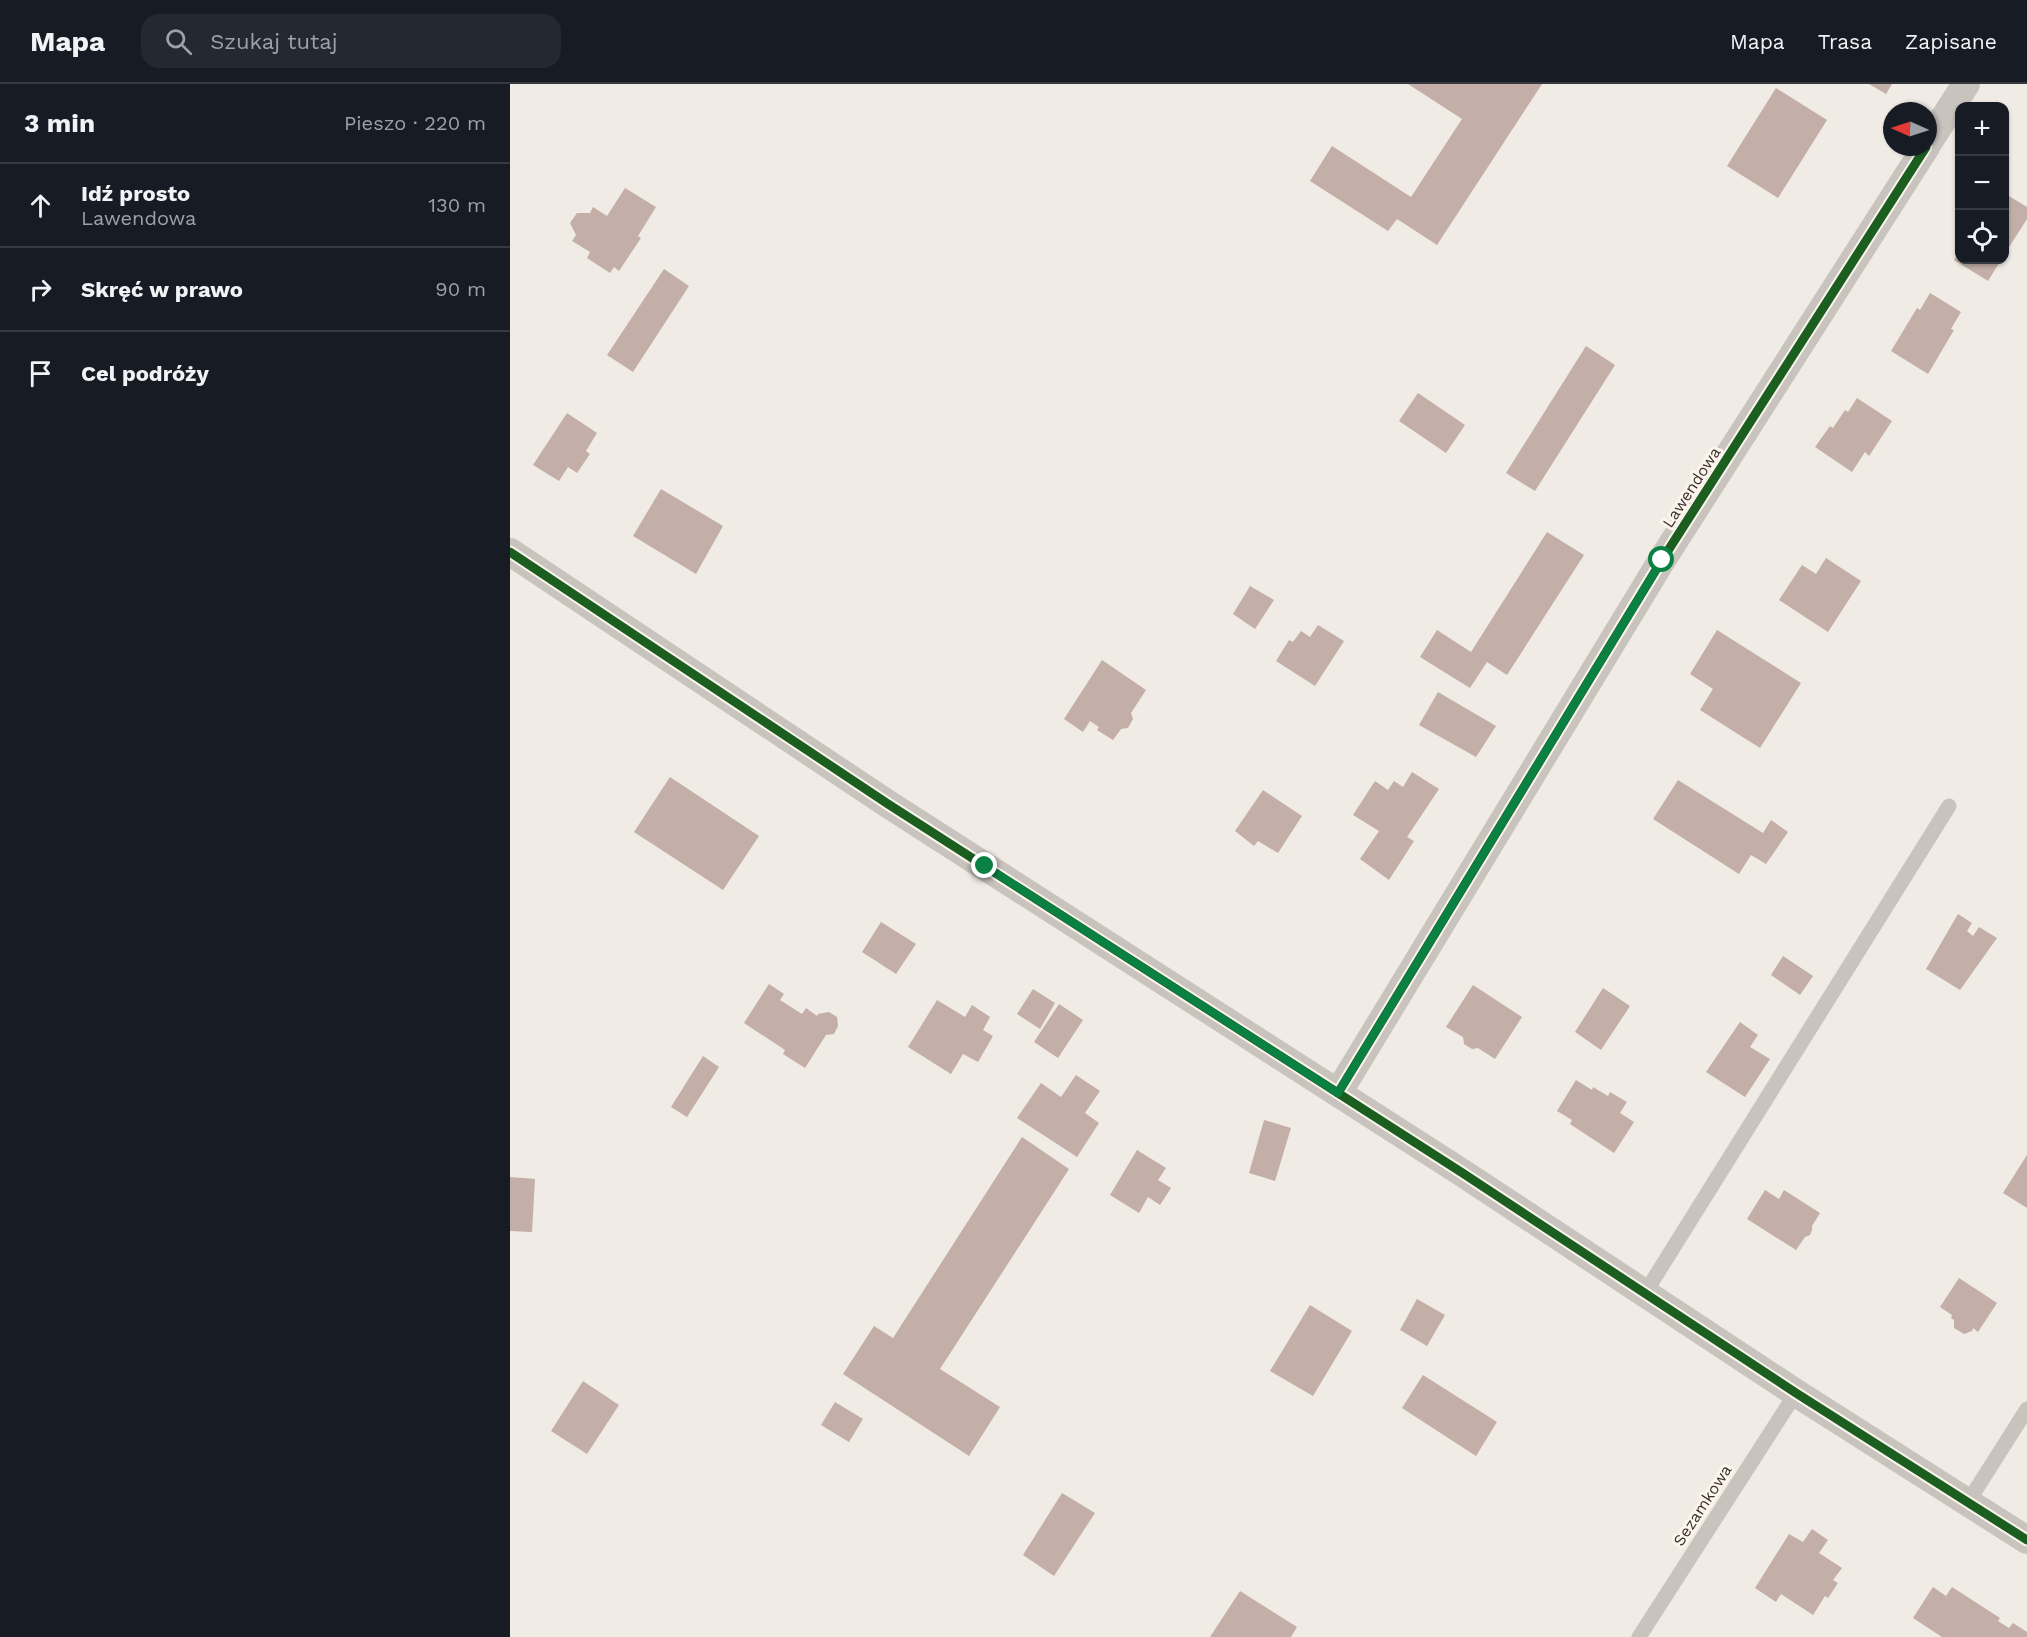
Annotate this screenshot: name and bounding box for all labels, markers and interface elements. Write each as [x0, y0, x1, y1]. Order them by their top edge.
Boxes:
search box [141, 14, 561, 68]
text: Mapa [30, 25, 105, 58]
icon: search [162, 25, 195, 58]
text: Szukaj tutaj [210, 29, 338, 54]
text: Mapa [1730, 29, 1785, 54]
text: Trasa [1818, 29, 1872, 54]
text: Zapisane [1905, 29, 1997, 54]
north arrow [1883, 102, 1937, 156]
map controls [1955, 102, 2009, 264]
button: + [1955, 102, 2009, 156]
text: 3 min [24, 108, 95, 138]
text: Pieszo · 220 m [344, 111, 486, 135]
button: − [1955, 156, 2009, 210]
text: Idź prosto [81, 181, 190, 206]
icon: ahead [24, 189, 57, 222]
text: 130 m [428, 193, 486, 217]
text: Lawendowa [81, 206, 196, 230]
button: locate [1955, 210, 2009, 264]
icon: right [24, 273, 57, 306]
text: Skręć w prawo [81, 277, 243, 302]
text: 90 m [435, 277, 486, 301]
icon: arrive [24, 357, 57, 390]
text: Cel podróży [81, 361, 209, 386]
street label: Lawendowa [1658, 443, 1725, 531]
route start [1648, 546, 1674, 572]
route end [971, 852, 997, 878]
street label: Sezamkowa [1669, 1461, 1736, 1549]

